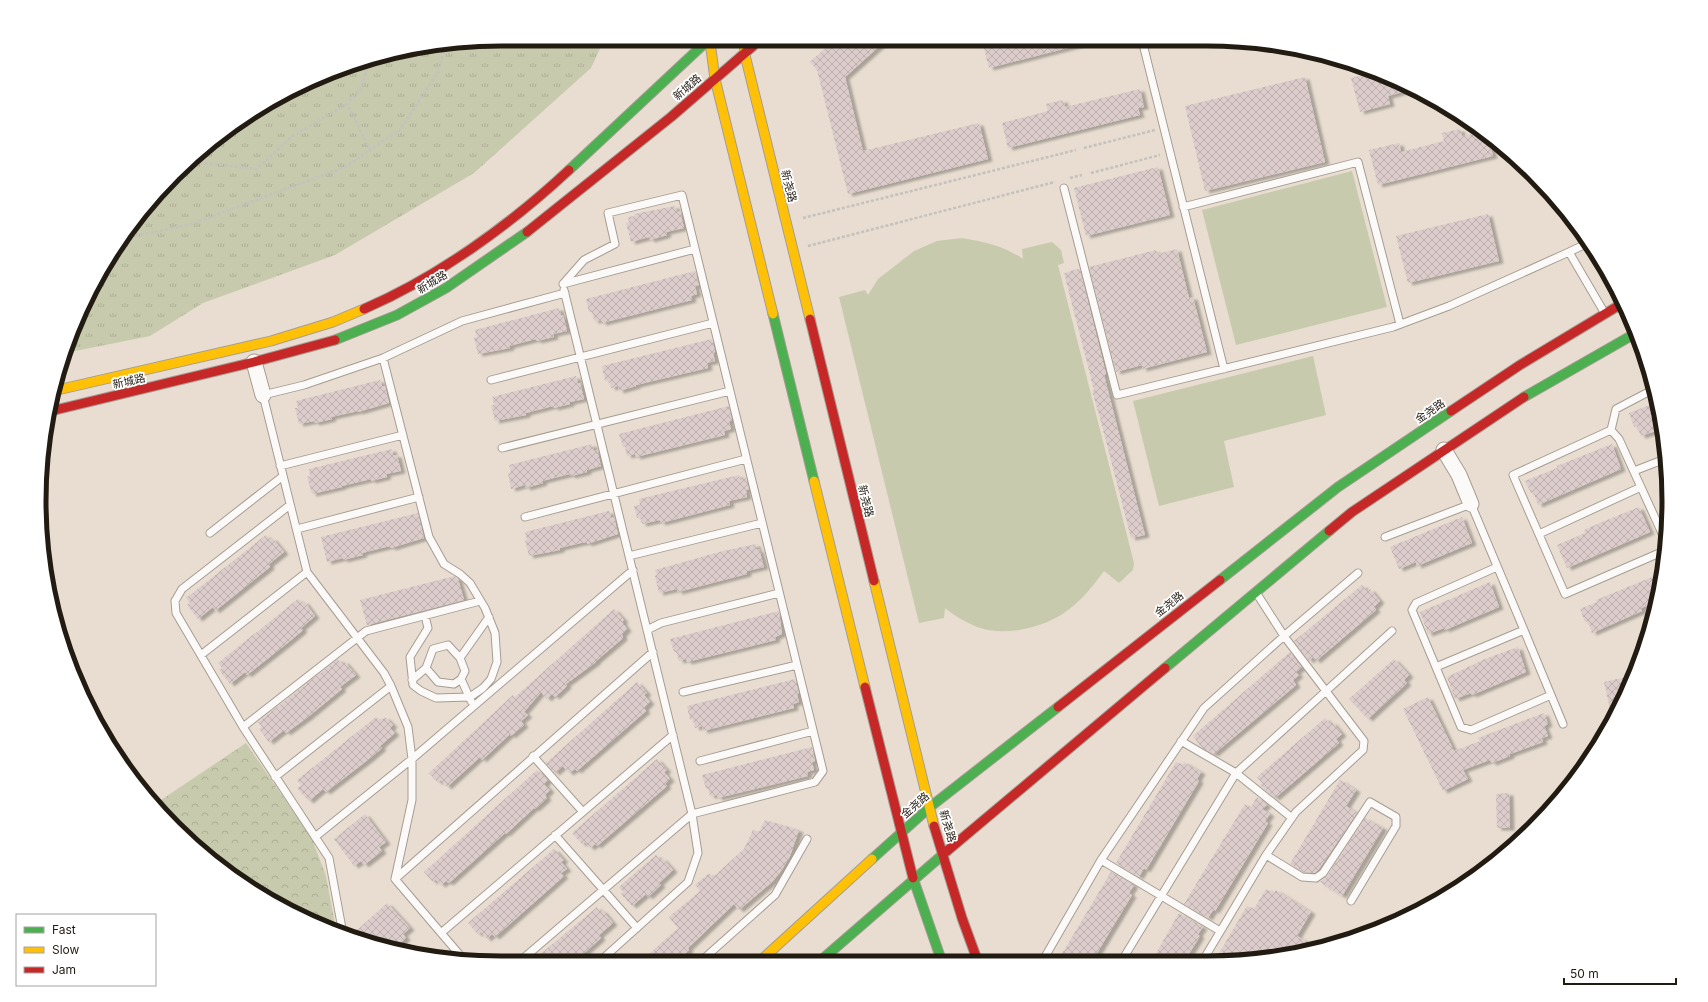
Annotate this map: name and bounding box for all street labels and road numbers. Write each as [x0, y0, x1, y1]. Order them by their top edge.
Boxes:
street label: 新城路 [670, 71, 704, 103]
street label: 新尧路 [778, 168, 800, 204]
street label: 新城路 [414, 268, 450, 296]
street label: 新城路 [111, 370, 147, 392]
street label: 金尧路 [1412, 396, 1448, 426]
street label: 新尧路 [855, 483, 877, 519]
street label: 金尧路 [1152, 588, 1186, 620]
street label: 金尧路 [898, 789, 932, 821]
street label: 新尧路 [937, 808, 959, 844]

